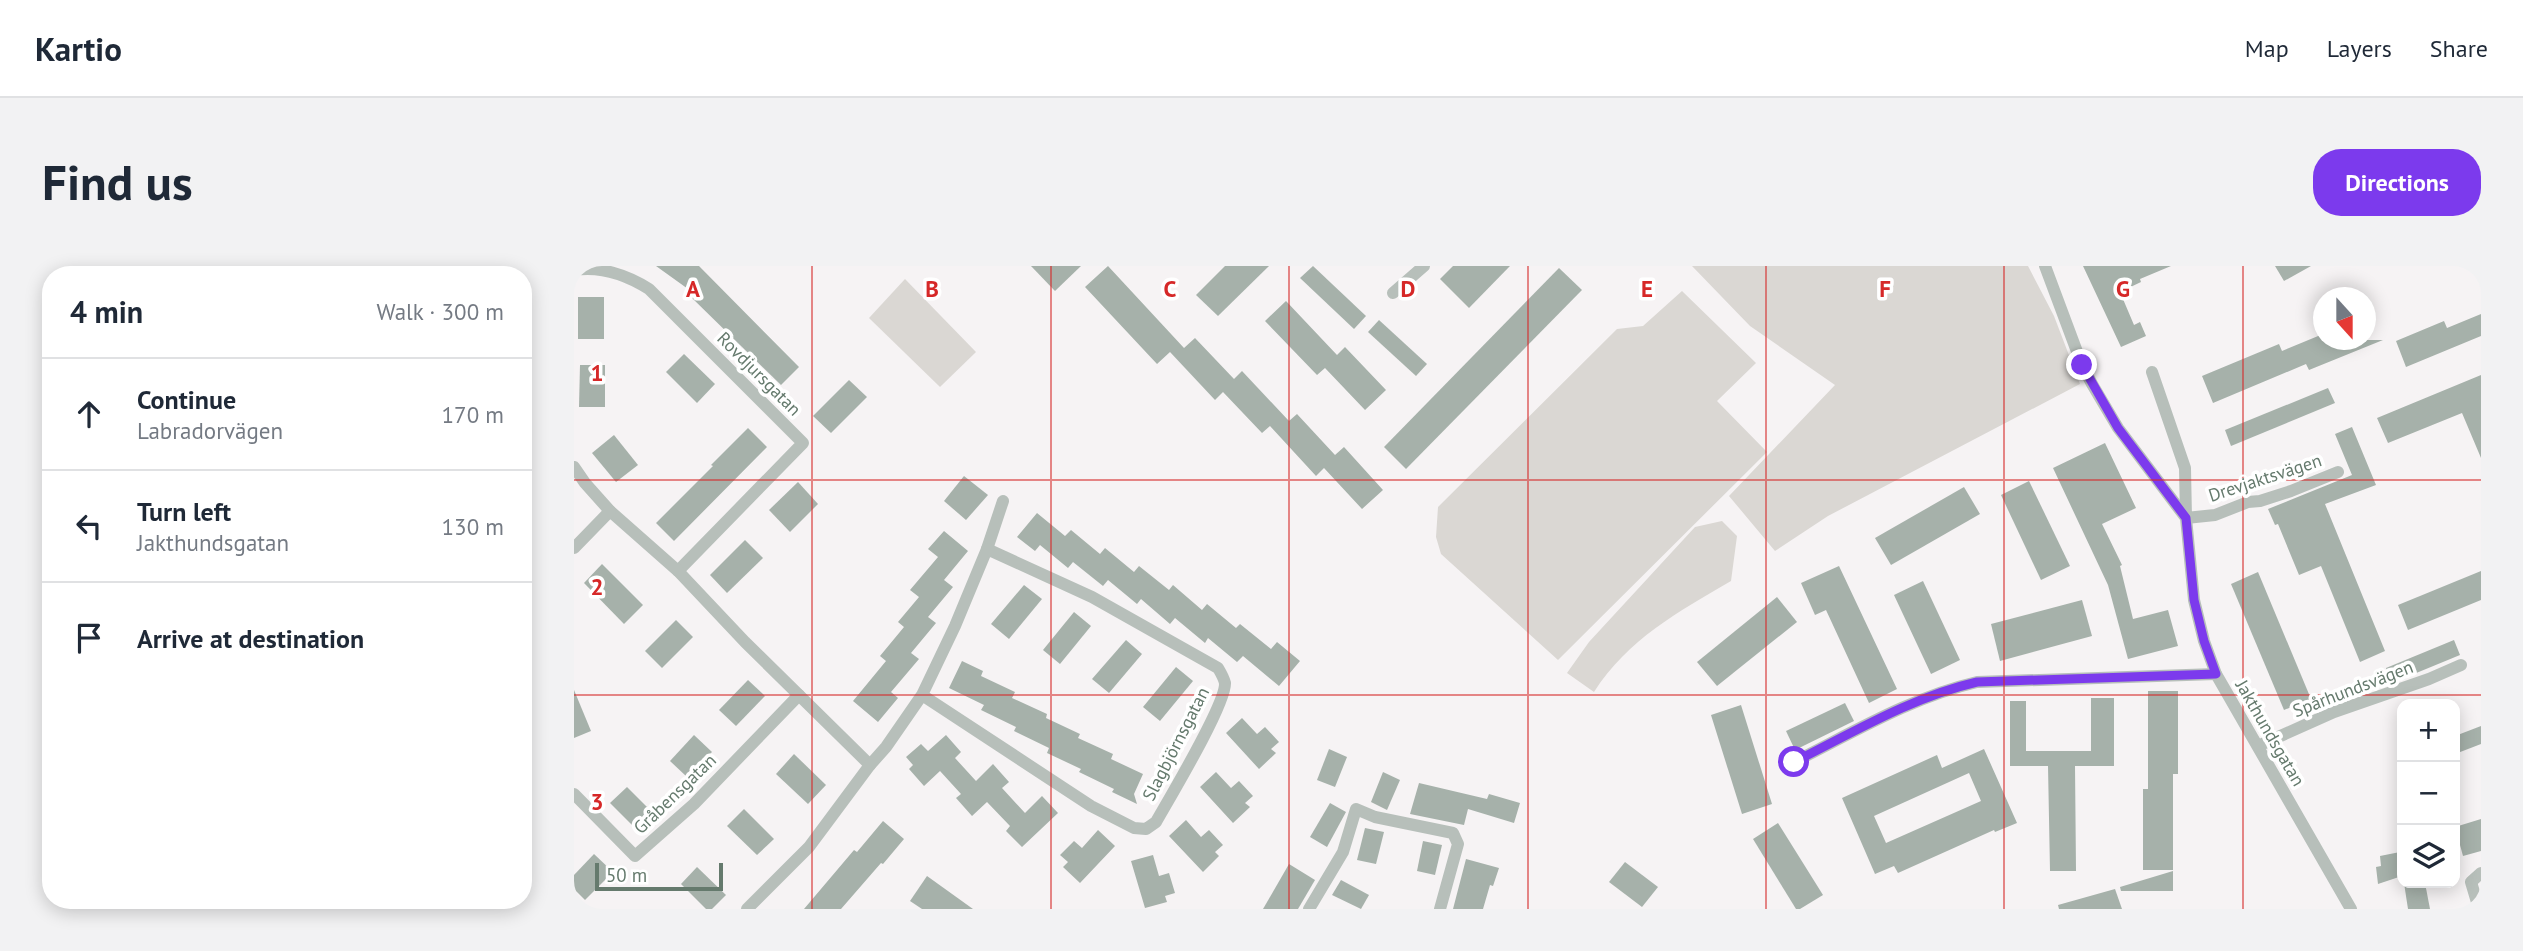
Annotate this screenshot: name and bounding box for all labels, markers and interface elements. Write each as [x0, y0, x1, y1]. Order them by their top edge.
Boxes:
text: Kartio [35, 27, 122, 70]
text: Map [2245, 33, 2289, 64]
text: Layers [2327, 33, 2392, 64]
text: Share [2430, 33, 2488, 64]
button: Directions [2313, 149, 2481, 216]
text: Find us [42, 150, 193, 214]
text: A [686, 274, 700, 303]
text: B [925, 274, 939, 303]
text: C [1164, 274, 1177, 303]
text: D [1401, 274, 1415, 303]
text: E [1641, 274, 1653, 303]
text: F [1879, 274, 1891, 303]
text: G [2116, 274, 2130, 303]
north arrow [2313, 287, 2376, 350]
text: 4 min [70, 292, 143, 331]
text: Walk · 300 m [377, 297, 504, 326]
street label: Rovdjursgatan [713, 327, 806, 420]
route end [2066, 349, 2097, 380]
text: 1 [590, 358, 604, 387]
text: Continue [137, 383, 236, 416]
icon: ahead [70, 395, 108, 433]
text: 170 m [442, 400, 504, 429]
text: Labradorvägen [137, 416, 283, 445]
street label: Drevjaktsvägen [2205, 448, 2324, 507]
text: Turn left [137, 495, 231, 528]
icon: left [70, 507, 108, 545]
text: 130 m [442, 512, 504, 541]
text: Jakthundsgatan [137, 528, 289, 557]
text: 2 [590, 572, 604, 601]
icon: arrive [70, 619, 108, 657]
text: Arrive at destination [137, 622, 364, 655]
street label: Spårhundsvägen [2289, 655, 2416, 722]
street label: Jakthundsgatan [2230, 675, 2310, 790]
street label: Slagbjörnsgatan [1137, 683, 1214, 805]
map controls [2397, 699, 2460, 888]
button: + [2397, 699, 2460, 762]
route start [1778, 746, 1809, 777]
street label: Gråbensgatan [629, 749, 721, 839]
button: − [2397, 762, 2460, 825]
text: 3 [590, 787, 604, 816]
button: layers [2397, 825, 2460, 888]
scale bar [595, 860, 723, 892]
text: 50 m [606, 863, 647, 887]

